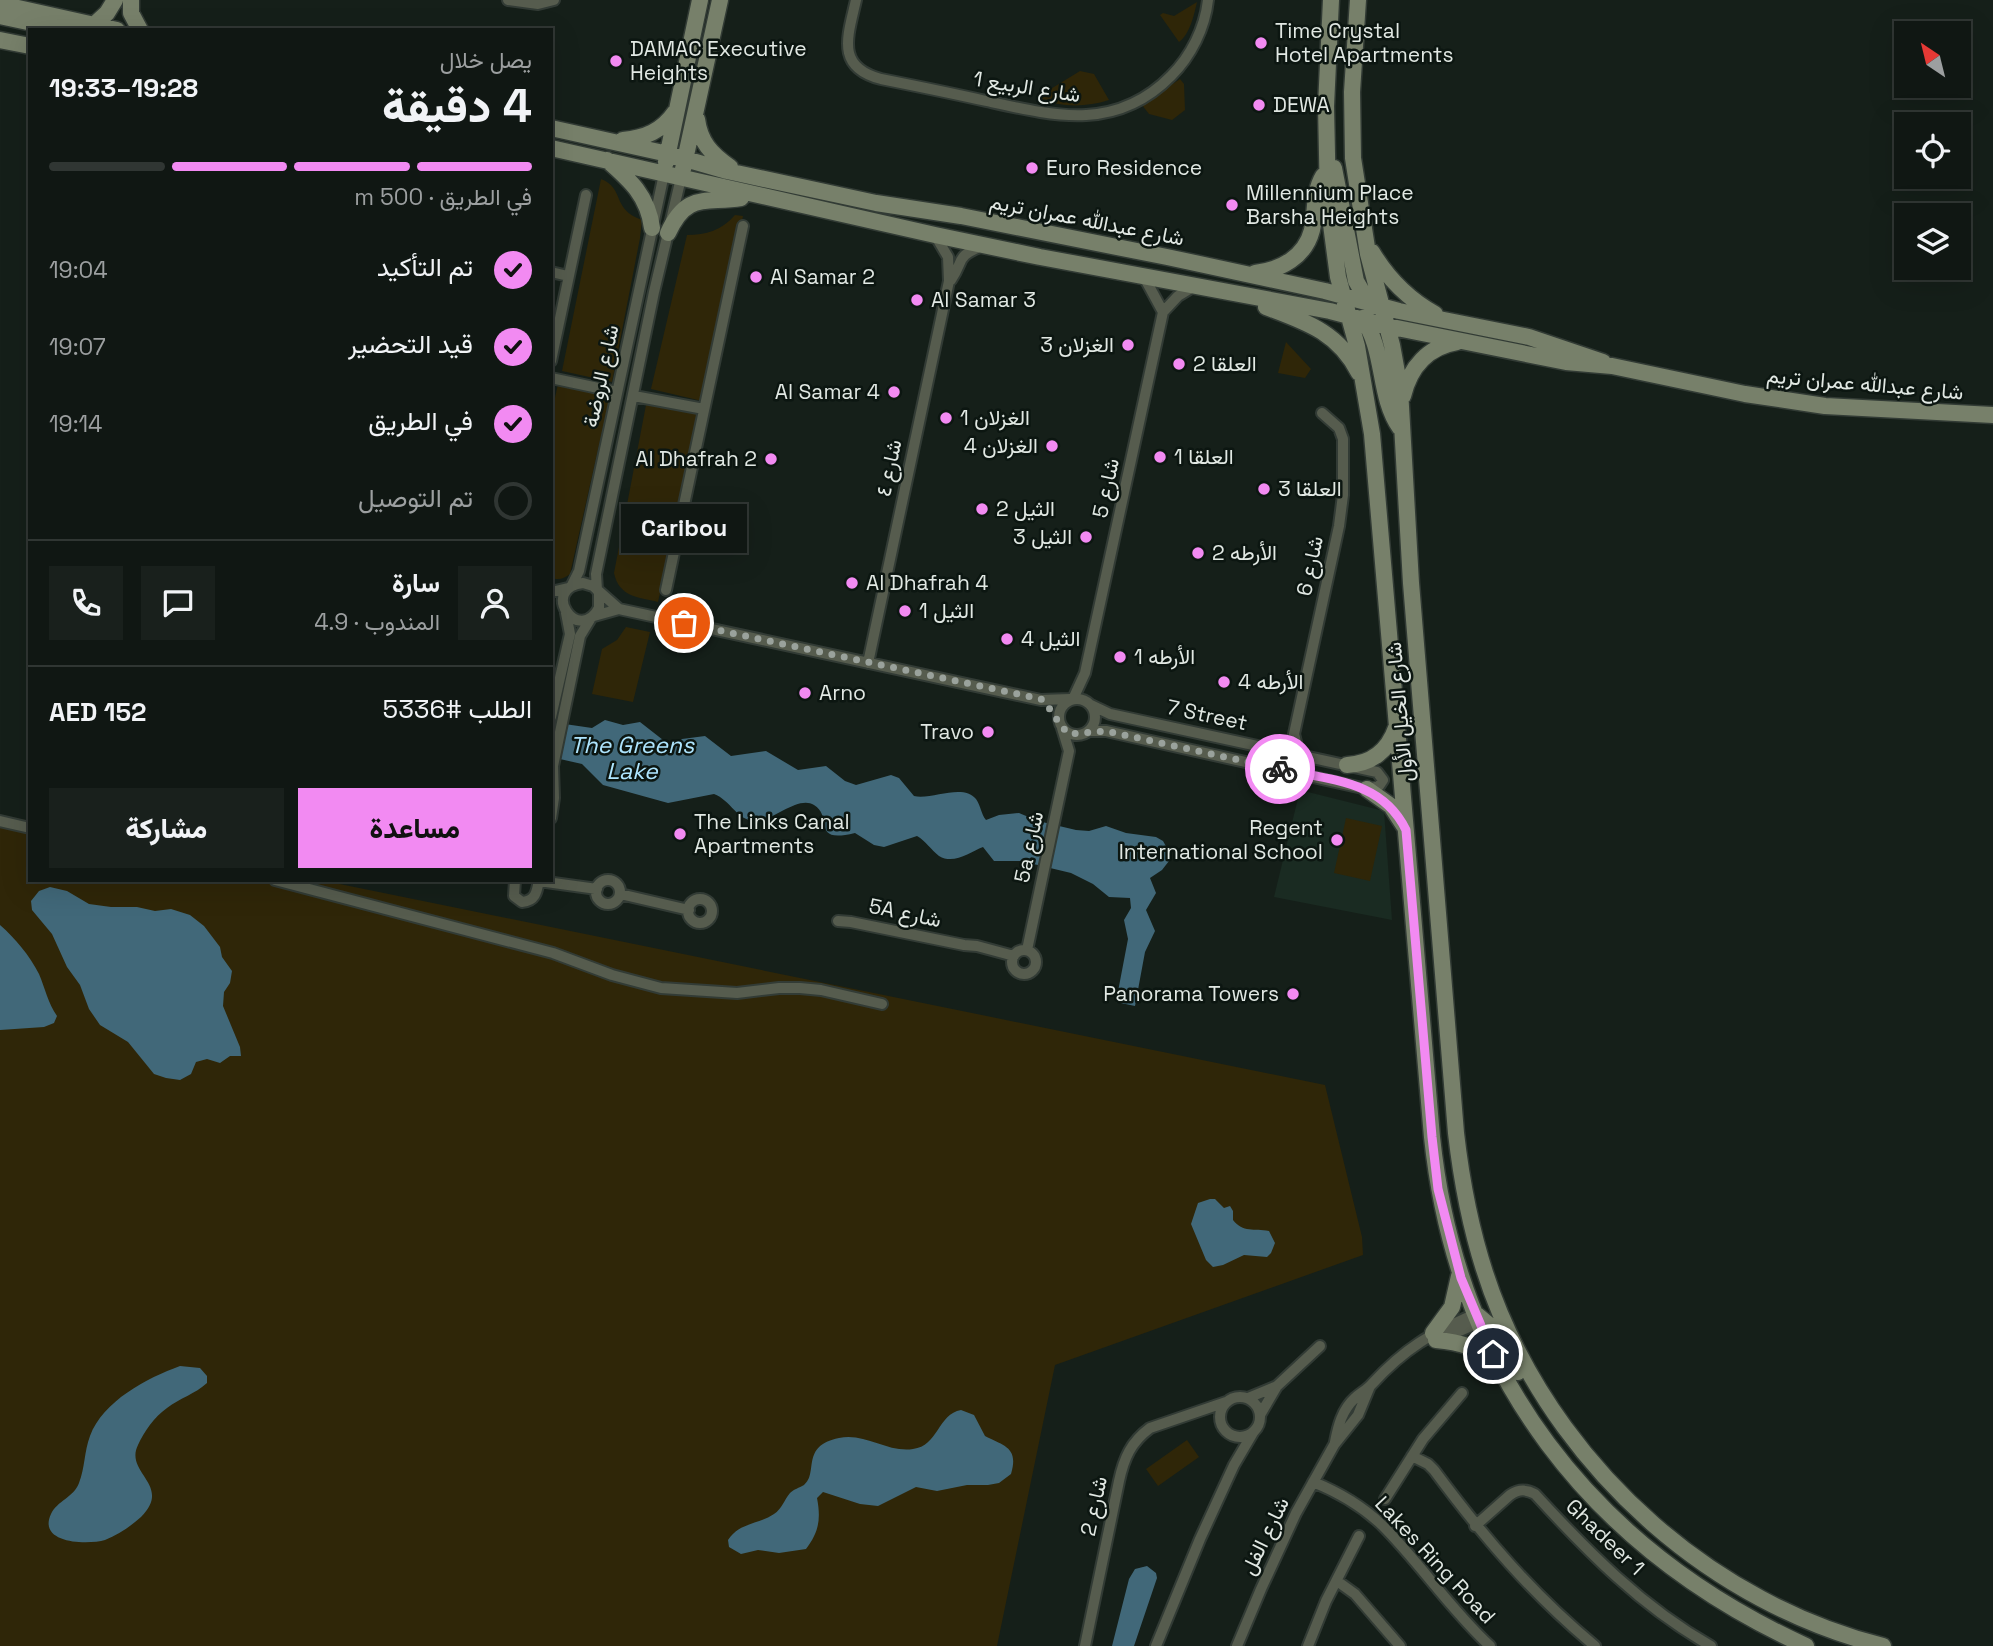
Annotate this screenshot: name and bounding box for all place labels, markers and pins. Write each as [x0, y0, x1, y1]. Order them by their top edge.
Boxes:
place label: Time Crystal Hotel Apartments [1275, 17, 1454, 68]
place label: DAMAC Executive Heights [630, 35, 807, 86]
marker: Time Crystal Hotel Apartments [1253, 35, 1269, 51]
marker: DAMAC Executive Heights [608, 53, 624, 69]
place label: DEWA [1273, 91, 1330, 118]
marker: DEWA [1251, 97, 1267, 113]
place label: Euro Residence [1046, 154, 1202, 181]
marker: Euro Residence [1024, 160, 1040, 176]
place label: Millennium Place Barsha Heights [1246, 179, 1414, 230]
marker: Millennium Place Barsha Heights [1224, 197, 1240, 213]
place label: Al Samar 2 [770, 263, 875, 290]
marker: Al Samar 2 [748, 269, 764, 285]
place label: Al Samar 3 [931, 286, 1036, 313]
marker: Al Samar 3 [909, 292, 925, 308]
place label: الغزلان 3 [1040, 331, 1114, 358]
marker: الغزلان 3 [1120, 337, 1136, 353]
place label: العلقا 2 [1193, 350, 1257, 377]
marker: العلقا 2 [1171, 356, 1187, 372]
place label: Al Samar 4 [775, 378, 880, 405]
marker: Al Samar 4 [886, 384, 902, 400]
place label: الغزلان 1 [960, 404, 1030, 431]
marker: الغزلان 1 [938, 410, 954, 426]
place label: الغزلان 4 [964, 432, 1038, 459]
marker: الغزلان 4 [1044, 438, 1060, 454]
place label: العلقا 1 [1174, 443, 1234, 470]
place label: Al Dhafrah 2 [635, 445, 757, 472]
marker: العلقا 1 [1152, 449, 1168, 465]
marker: Al Dhafrah 2 [763, 451, 779, 467]
place label: العلقا 3 [1278, 475, 1342, 502]
marker: العلقا 3 [1256, 481, 1272, 497]
place label: الثيل 2 [996, 495, 1055, 522]
marker: الثيل 2 [974, 501, 990, 517]
callout: Caribou [621, 504, 747, 553]
place label: الثيل 3 [1013, 523, 1072, 550]
marker: الثيل 3 [1078, 529, 1094, 545]
place label: الأرطه 2 [1212, 539, 1277, 566]
marker: الأرطه 2 [1190, 545, 1206, 561]
place label: Al Dhafrah 4 [866, 569, 988, 596]
marker: Al Dhafrah 4 [844, 575, 860, 591]
pin [654, 593, 714, 653]
place label: الثيل 1 [919, 597, 974, 624]
marker: الثيل 1 [897, 603, 913, 619]
place label: الثيل 4 [1021, 625, 1080, 652]
marker: الثيل 4 [999, 631, 1015, 647]
place label: الأرطه 1 [1134, 643, 1195, 670]
marker: الأرطه 1 [1112, 649, 1128, 665]
place label: الأرطه 4 [1238, 668, 1303, 695]
marker: الأرطه 4 [1216, 674, 1232, 690]
place label: Arno [819, 679, 866, 706]
marker: Arno [797, 685, 813, 701]
place label: Travo [920, 718, 974, 745]
marker: Travo [980, 724, 996, 740]
place label: The Links Canal Apartments [694, 808, 850, 859]
place label: Regent International School [1119, 814, 1323, 865]
marker: The Links Canal Apartments [672, 826, 688, 842]
marker: Regent International School [1329, 832, 1345, 848]
place label: Panorama Towers [1103, 980, 1279, 1007]
marker: Panorama Towers [1285, 986, 1301, 1002]
pin [1463, 1324, 1523, 1384]

